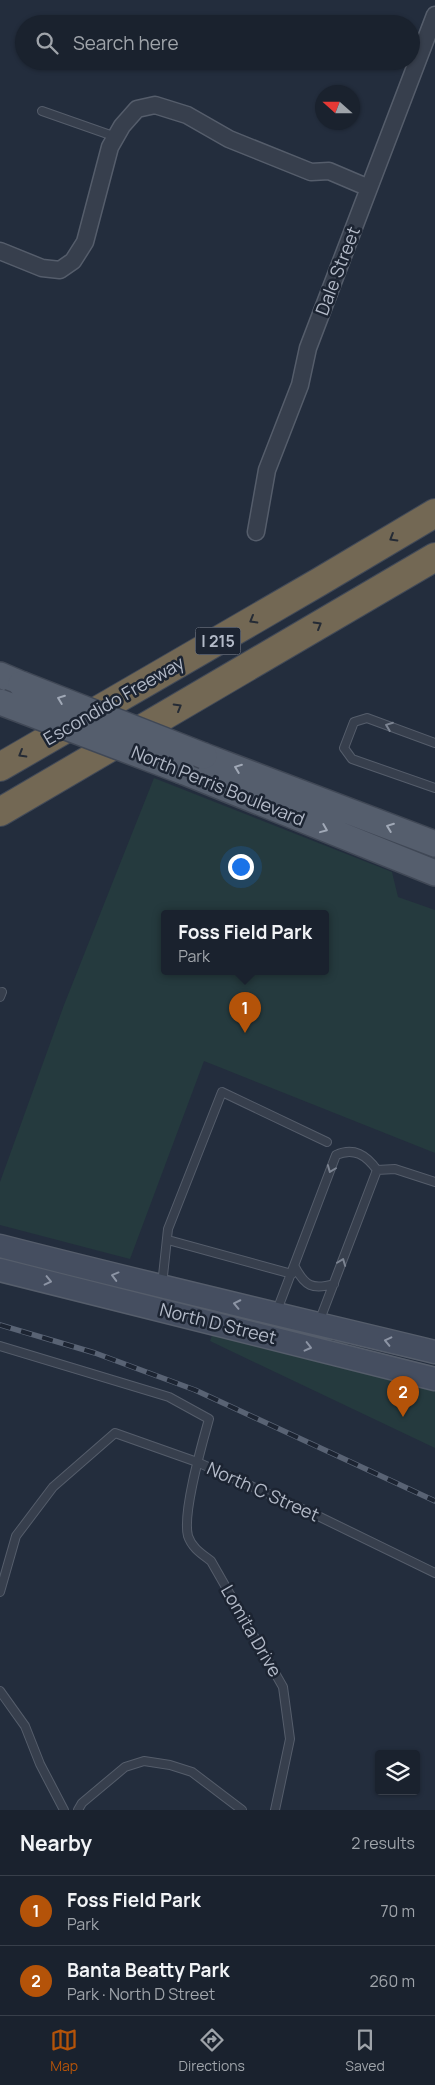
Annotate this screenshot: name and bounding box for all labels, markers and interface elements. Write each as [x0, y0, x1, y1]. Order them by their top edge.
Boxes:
search box [15, 15, 420, 70]
icon: search [33, 29, 61, 57]
text: Search here [73, 30, 179, 56]
north arrow [315, 85, 360, 130]
street label: Dale Street [309, 223, 365, 318]
one-way arrow [390, 531, 399, 541]
one-way arrow [250, 614, 259, 624]
one-way arrow [313, 622, 322, 632]
road number: I 215 [196, 627, 240, 654]
street label: Escondido Freeway [39, 650, 189, 750]
one-way arrow [57, 695, 66, 705]
one-way arrow [173, 704, 182, 714]
one-way arrow [386, 722, 394, 732]
street label: North Perris Boulevard [128, 739, 309, 831]
one-way arrow [18, 748, 27, 758]
one-way arrow [234, 764, 243, 775]
one-way arrow [320, 823, 328, 833]
one-way arrow [386, 823, 394, 833]
your location [228, 854, 254, 880]
popup [161, 910, 329, 975]
text: Foss Field Park [178, 919, 312, 945]
text: Park [178, 945, 210, 967]
pin: 1 [229, 992, 261, 1033]
one-way arrow [327, 1164, 337, 1173]
one-way arrow [336, 1258, 346, 1267]
one-way arrow [111, 1271, 120, 1281]
one-way arrow [43, 1275, 52, 1286]
street label: North D Street [157, 1297, 279, 1349]
one-way arrow [233, 1300, 242, 1310]
one-way arrow [383, 1336, 392, 1347]
one-way arrow [304, 1341, 313, 1352]
pin: 2 [387, 1376, 419, 1417]
street label: North C Street [204, 1456, 323, 1527]
street label: Lomita Drive [216, 1580, 288, 1681]
map controls [375, 1750, 420, 1795]
button: layers [375, 1750, 420, 1795]
text: Nearby [20, 1829, 92, 1857]
text: 2 results [351, 1832, 415, 1854]
text: Foss Field Park [67, 1887, 201, 1913]
text: 1 [32, 1900, 40, 1922]
text: 70 m [380, 1900, 415, 1922]
text: Park [67, 1913, 99, 1935]
text: Banta Beatty Park [67, 1957, 229, 1983]
text: 2 [31, 1970, 41, 1992]
text: 260 m [369, 1970, 415, 1992]
text: Park · North D Street [67, 1983, 215, 2005]
tab: Map [50, 2026, 78, 2075]
tab: Directions [179, 2026, 245, 2075]
tab: Saved [345, 2026, 385, 2075]

